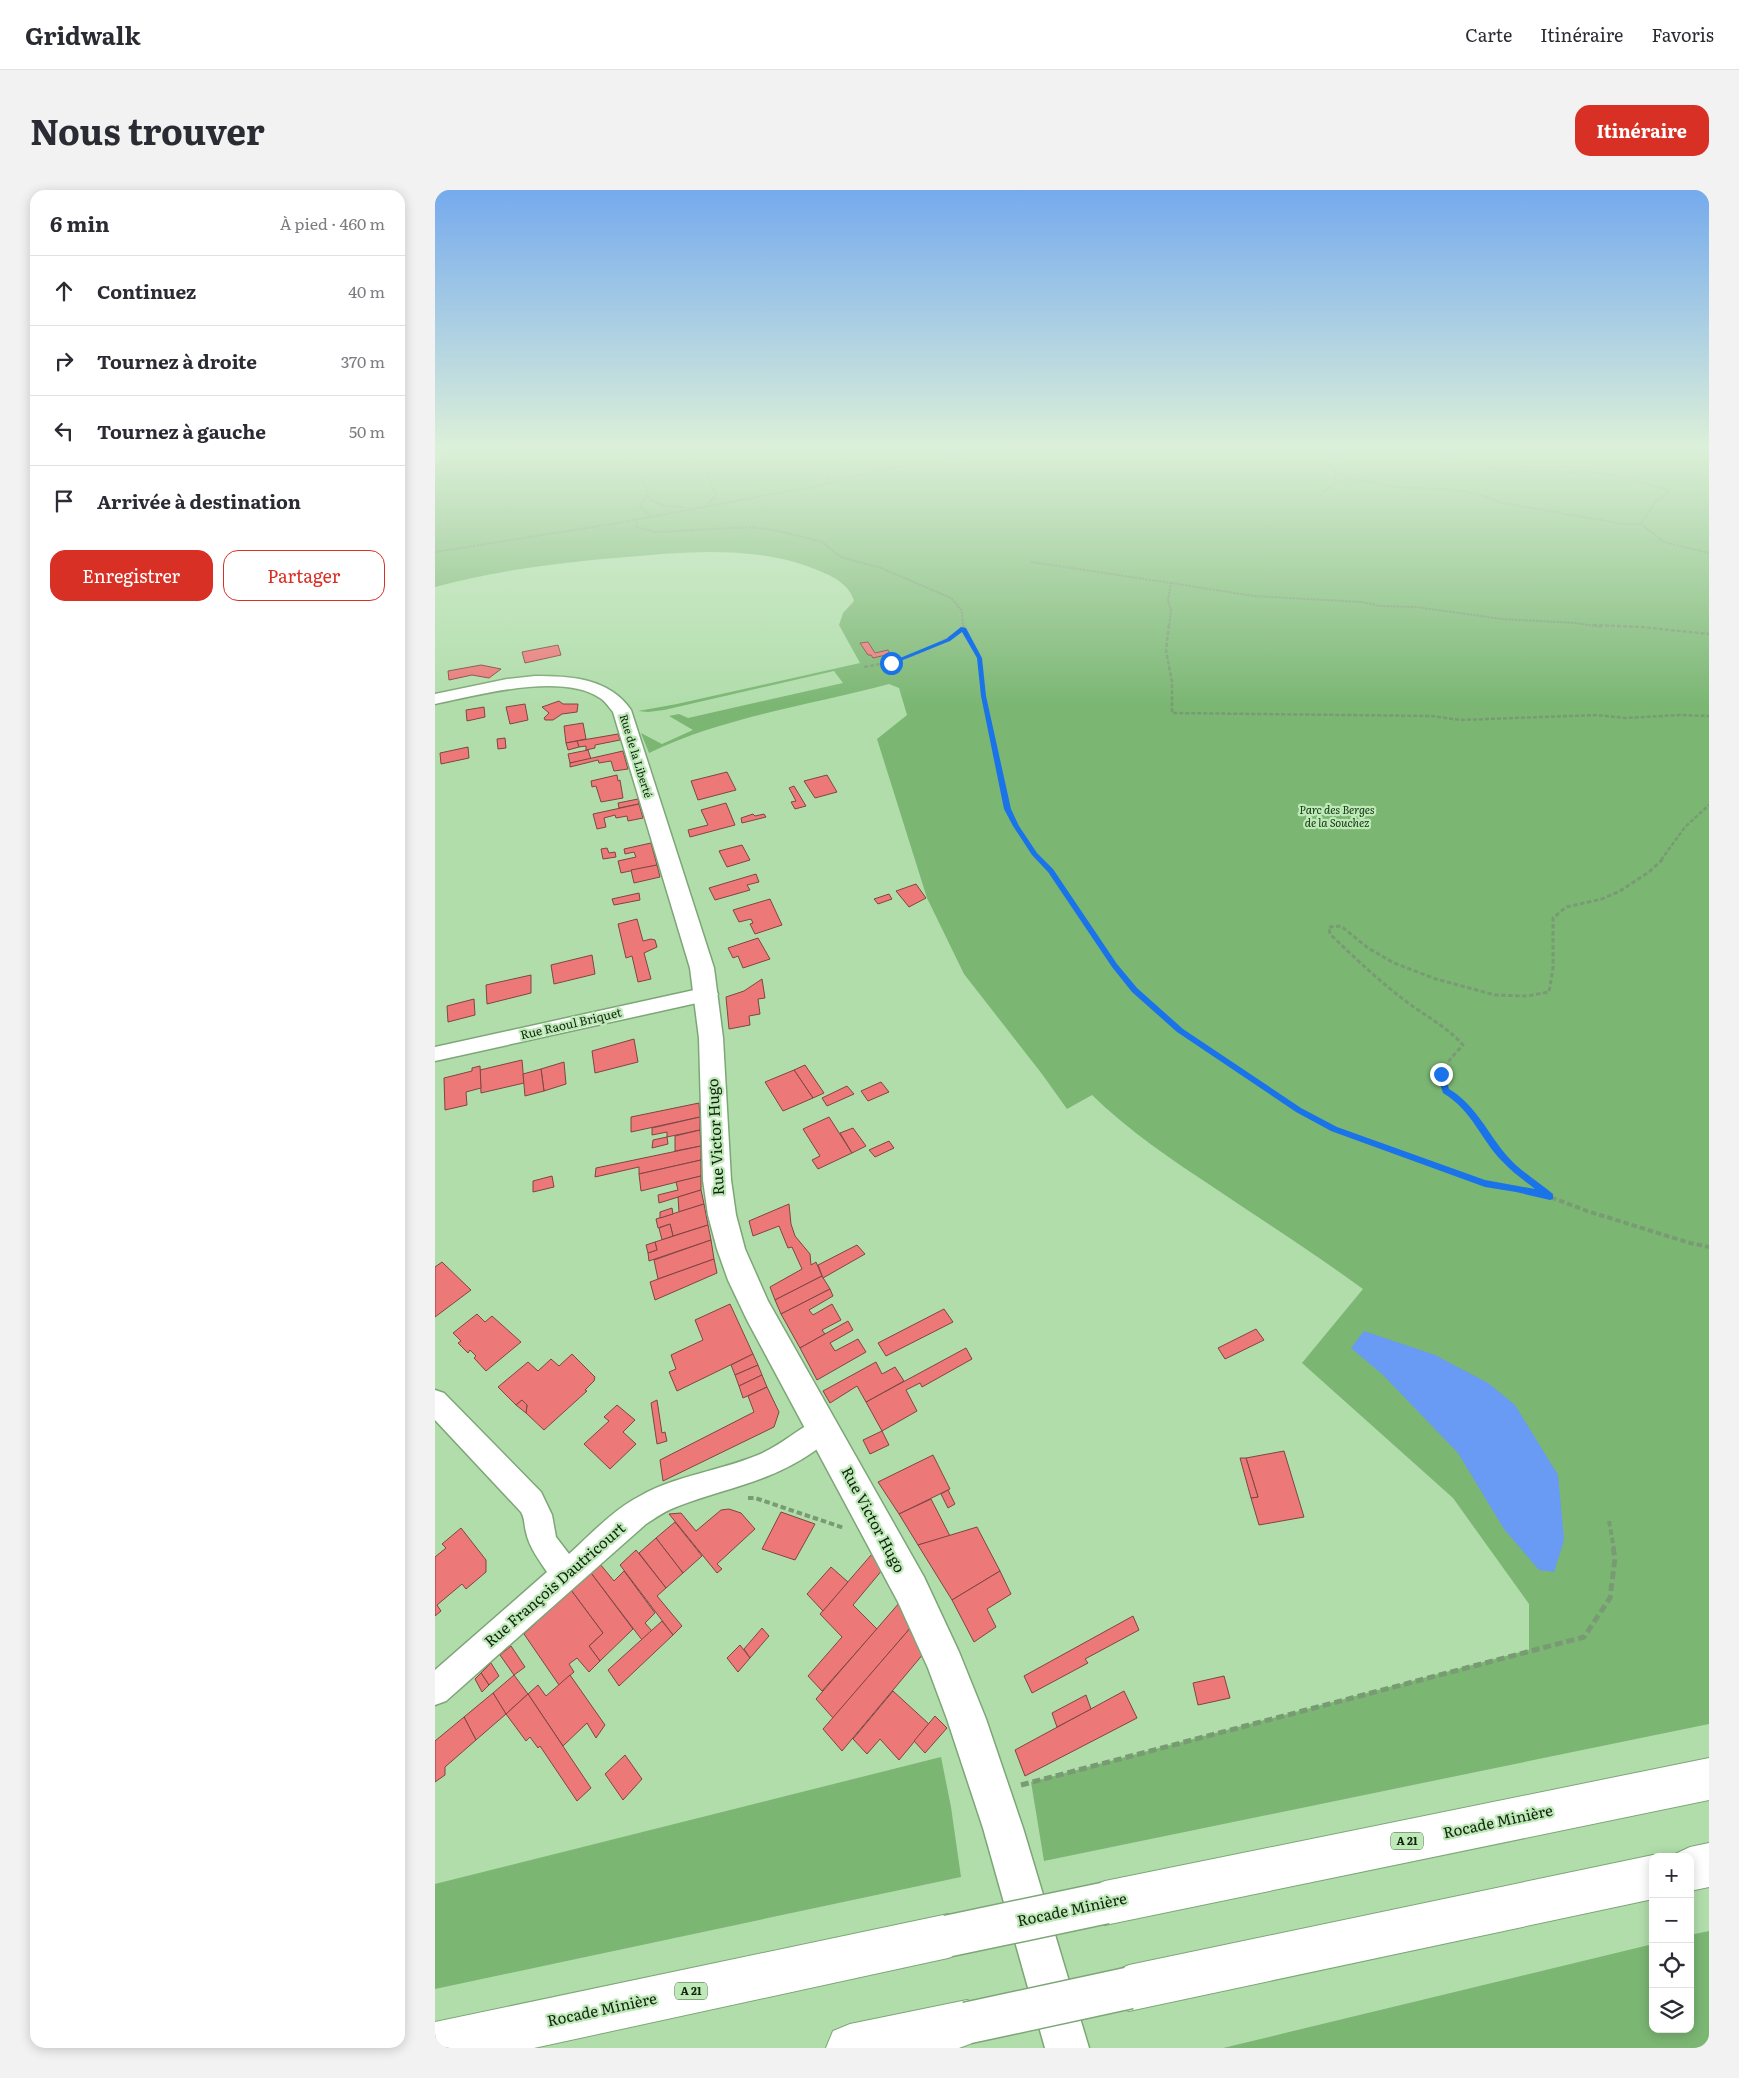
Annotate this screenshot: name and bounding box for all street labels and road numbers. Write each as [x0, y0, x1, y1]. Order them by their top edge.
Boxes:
street label: Rue de la Liberté [617, 712, 657, 800]
street label: Rue Raoul Briquet [518, 1003, 623, 1043]
street label: Rue Victor Hugo [700, 1078, 729, 1196]
street label: Rue Victor Hugo [837, 1462, 912, 1577]
street label: Rue François Dautricourt [478, 1516, 630, 1652]
street label: Rocade Minière [1441, 1798, 1555, 1843]
road number: A 21 [1391, 1832, 1423, 1850]
street label: Rocade Minière [1015, 1886, 1129, 1931]
road number: A 21 [675, 1982, 707, 2000]
street label: Rocade Minière [545, 1986, 659, 2031]

